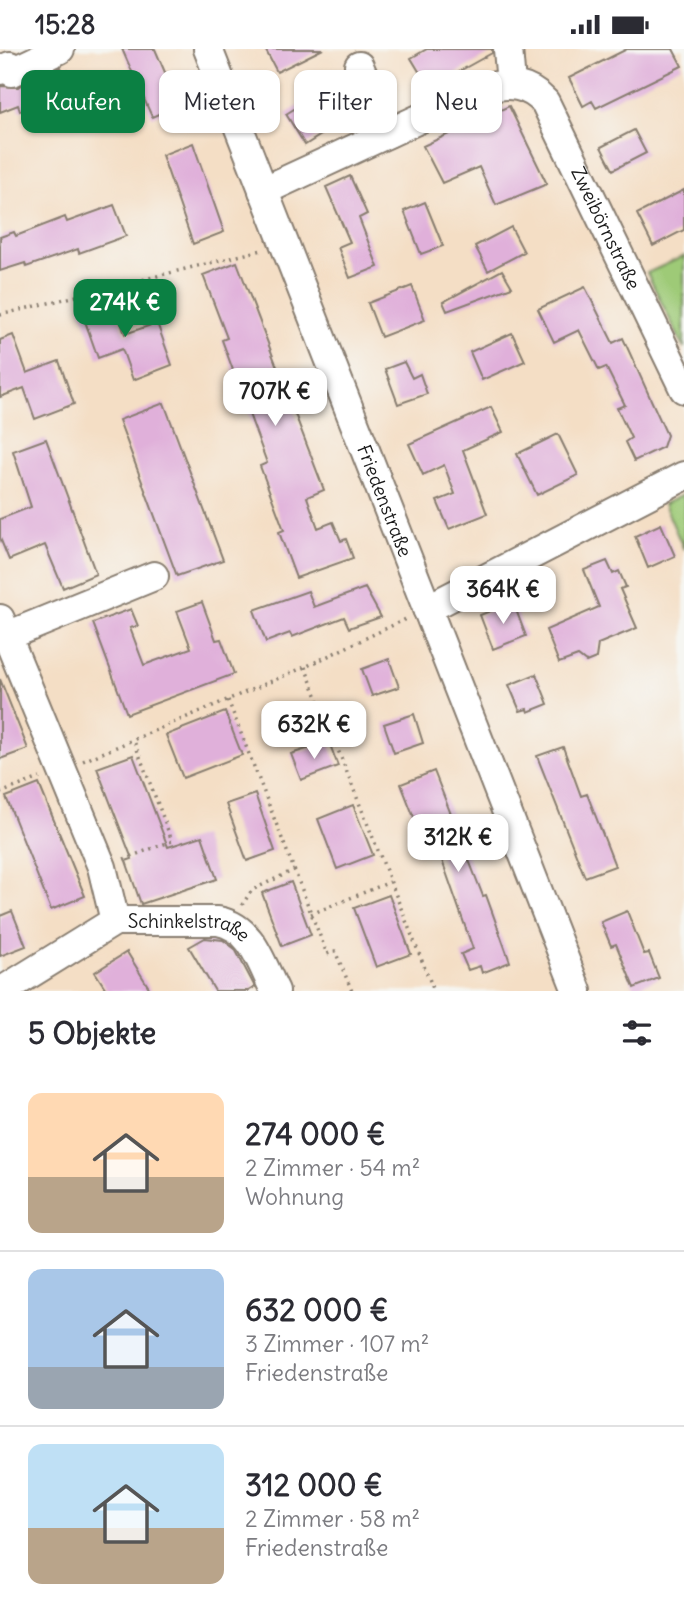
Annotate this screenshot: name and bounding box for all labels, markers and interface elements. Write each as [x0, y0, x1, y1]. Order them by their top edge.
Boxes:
text: 15:28 [35, 8, 95, 41]
chip: Kaufen [21, 70, 145, 133]
chip: Mieten [159, 70, 280, 133]
chip: Filter [294, 70, 397, 133]
chip: Neu [411, 70, 502, 133]
street label: Zweibörnstraße [566, 163, 646, 294]
pin: 274K € [68, 279, 182, 339]
text: 274K € [89, 287, 161, 316]
pin: 707K € [218, 369, 332, 428]
text: 707K € [239, 376, 311, 405]
street label: Friedenstraße [352, 441, 418, 560]
pin: 364K € [446, 567, 560, 626]
text: 364K € [466, 574, 540, 603]
pin: 632K € [257, 701, 371, 761]
text: 632K € [277, 709, 351, 738]
pin: 312K € [401, 815, 515, 874]
text: 312K € [423, 822, 493, 851]
street label: Schinkelstraße [128, 909, 256, 946]
text: 5 Objekte [28, 1014, 156, 1052]
icon: filters [618, 1014, 656, 1052]
text: 274 000 € [245, 1115, 386, 1153]
icon: home [84, 1121, 168, 1205]
text: 2 Zimmer · 54 m² [245, 1153, 420, 1182]
text: Wohnung [245, 1182, 344, 1211]
text: 632 000 € [245, 1291, 389, 1329]
icon: home [84, 1297, 168, 1381]
text: 3 Zimmer · 107 m² [245, 1329, 429, 1358]
text: Friedenstraße [245, 1358, 389, 1387]
text: 312 000 € [245, 1466, 383, 1504]
icon: home [84, 1472, 168, 1556]
text: 2 Zimmer · 58 m² [245, 1504, 420, 1533]
text: Friedenstraße [245, 1533, 389, 1562]

